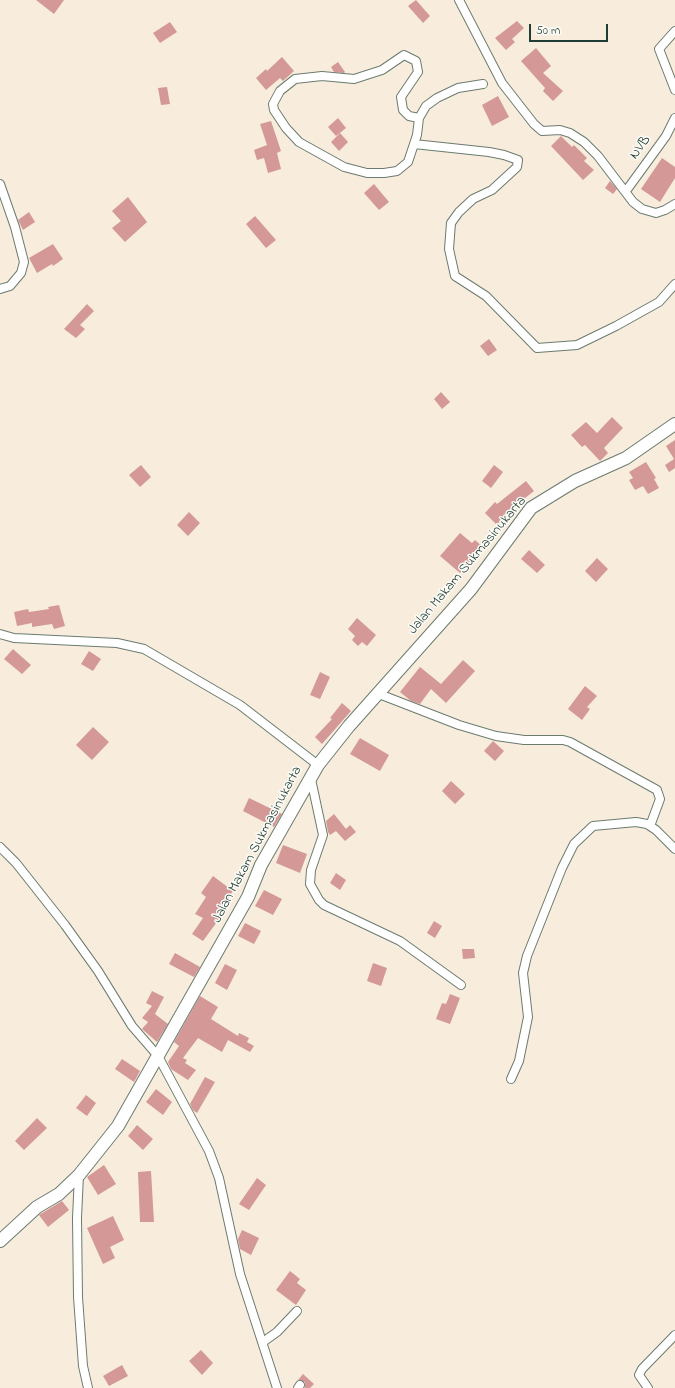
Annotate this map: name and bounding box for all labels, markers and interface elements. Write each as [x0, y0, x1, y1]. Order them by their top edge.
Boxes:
scale bar [531, 16, 610, 42]
text: 50 m [536, 22, 560, 40]
street label: NVB [627, 133, 655, 163]
street label: Jalan Makam Sukmasinukarta [405, 494, 531, 638]
street label: Jalan Makam Sukmasinukarta [209, 764, 307, 926]

